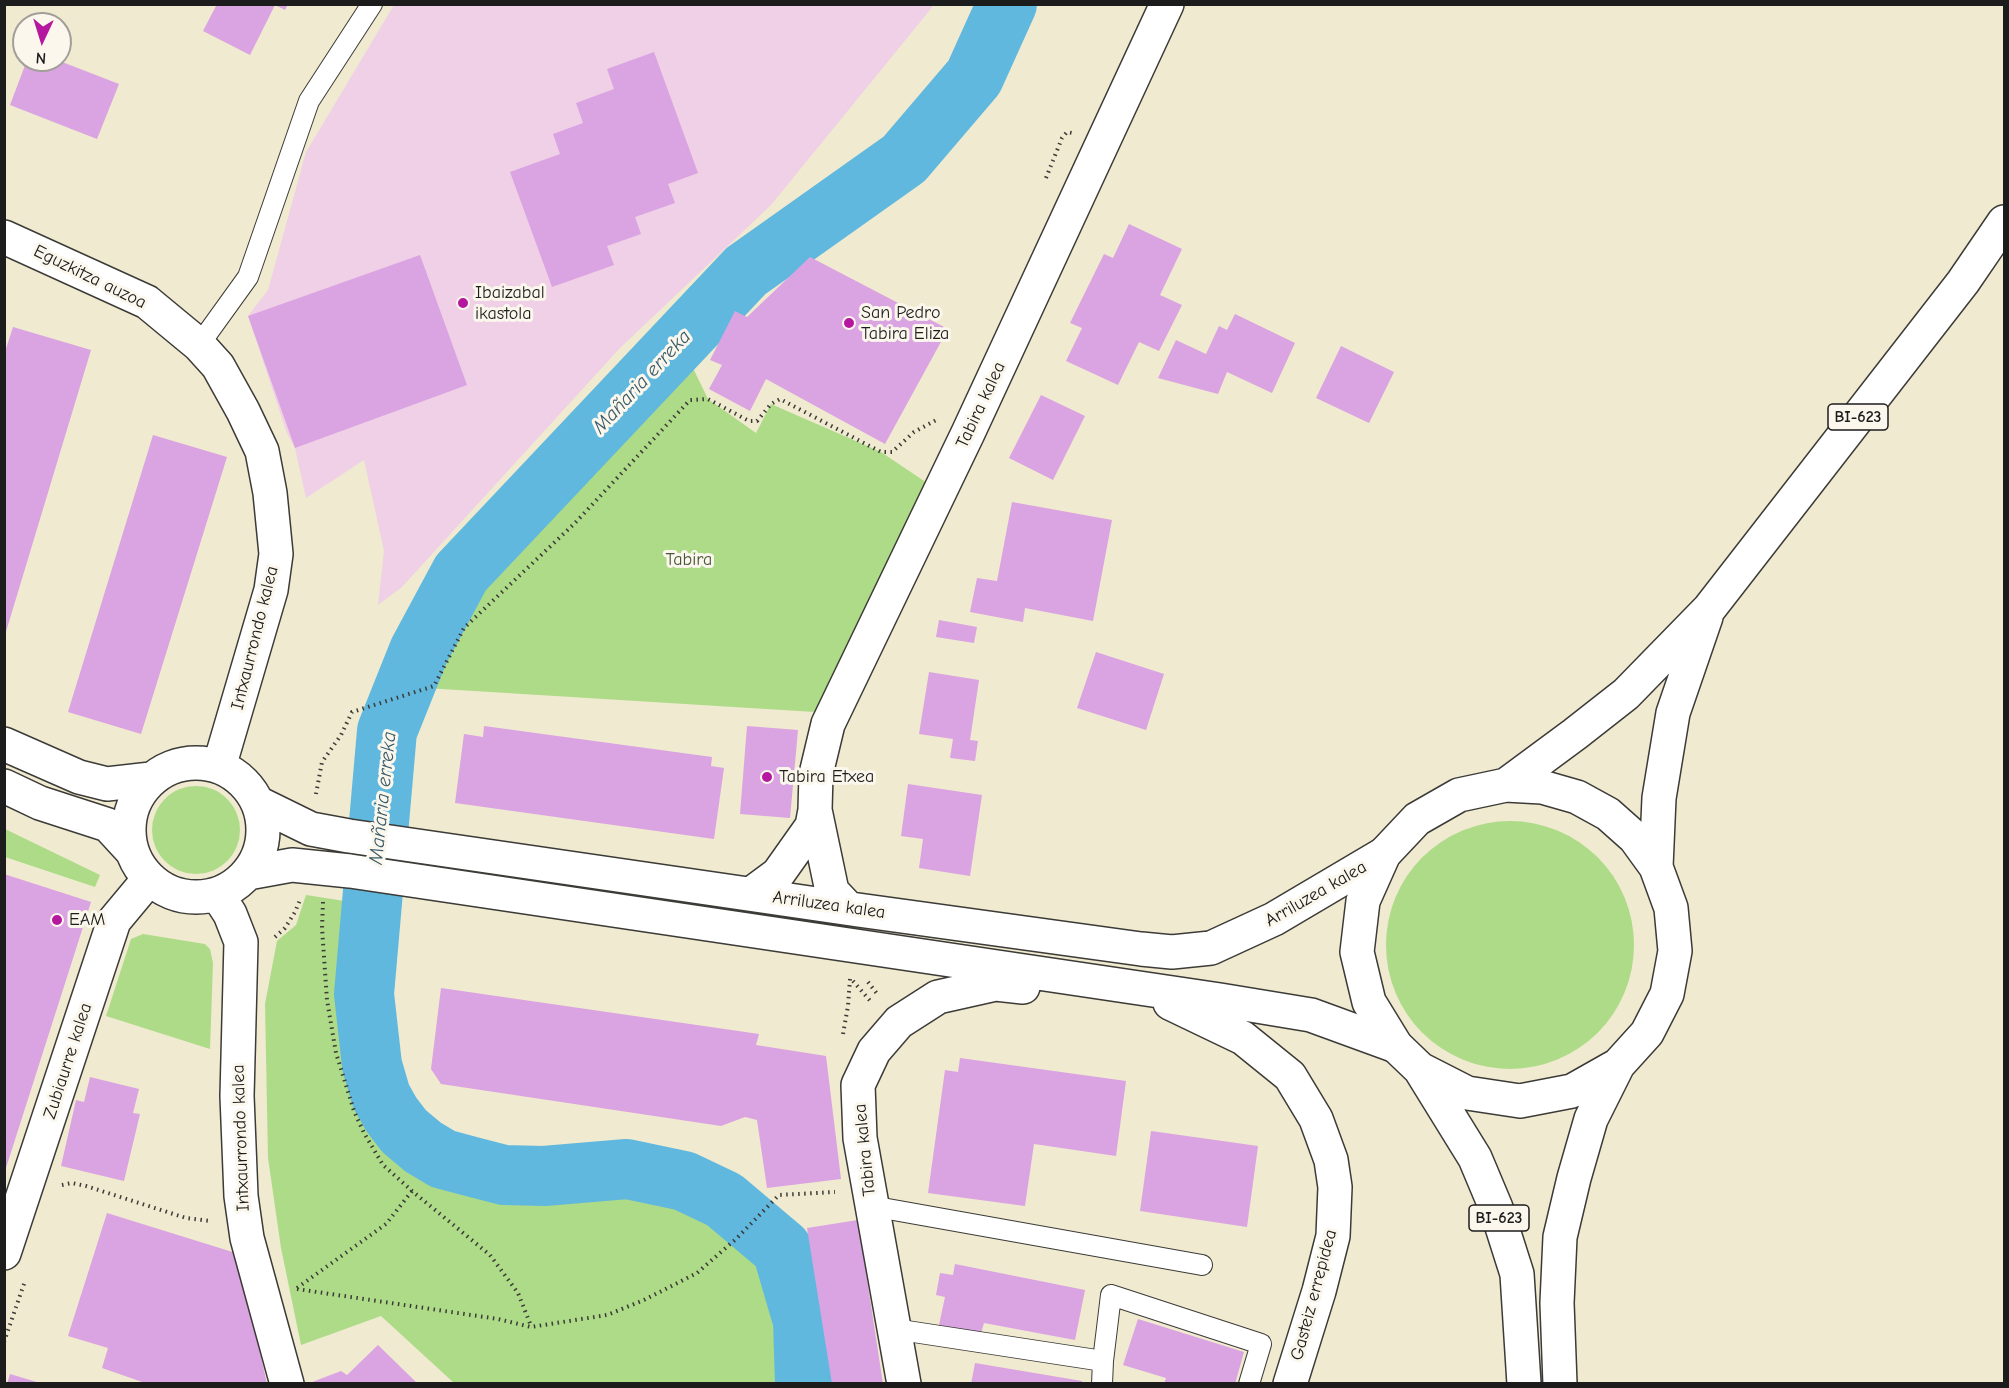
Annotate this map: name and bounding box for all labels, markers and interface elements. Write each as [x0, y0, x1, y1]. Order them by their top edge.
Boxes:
north arrow [12, 12, 72, 72]
text: N [35, 49, 47, 67]
street label: Eguzkitza auzoa [30, 240, 150, 314]
place label: Ibaizabal ikastola [475, 282, 545, 324]
marker: Ibaizabal ikastola [456, 296, 470, 310]
place label: San Pedro Tabira Eliza [861, 302, 949, 344]
marker: San Pedro Tabira Eliza [842, 316, 856, 330]
water label: Mañaria erreka [588, 325, 696, 439]
street label: Tabira kalea [952, 358, 1010, 452]
road number: BI-623 [1828, 404, 1888, 430]
park label: Tabira [666, 549, 712, 571]
street label: Intxaurrondo kalea [227, 564, 283, 712]
water label: Mañaria erreka [364, 730, 402, 866]
place label: Tabira Etxea [779, 766, 874, 788]
marker: Tabira Etxea [760, 770, 774, 784]
street label: Arriluzea kalea [1261, 856, 1371, 932]
street label: Arriluzea kalea [771, 886, 887, 924]
place label: EAM [69, 909, 105, 931]
marker: EAM [50, 913, 64, 927]
street label: Zubiaurre kalea [39, 1000, 97, 1122]
street label: Intxaurrondo kalea [228, 1064, 254, 1212]
street label: Tabira kalea [849, 1103, 881, 1197]
road number: BI-623 [1469, 1205, 1529, 1231]
street label: Gasteiz errepidea [1286, 1227, 1342, 1363]

